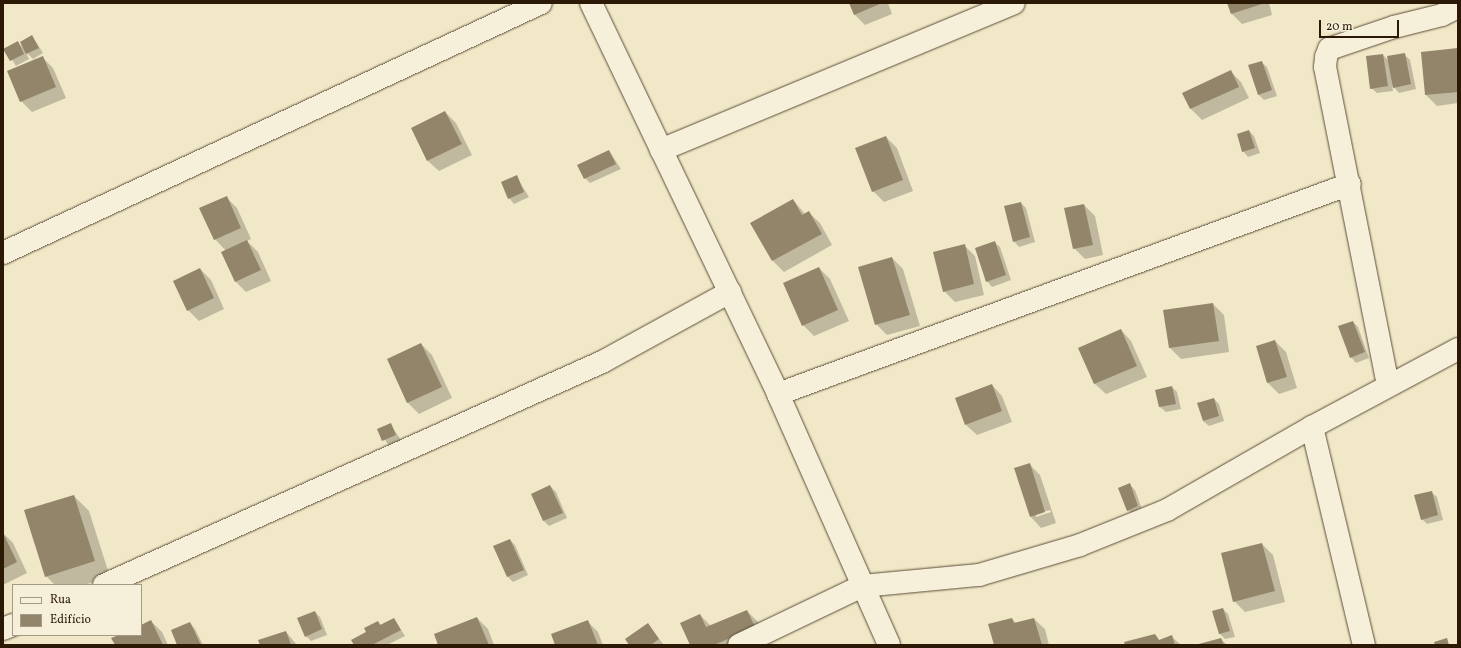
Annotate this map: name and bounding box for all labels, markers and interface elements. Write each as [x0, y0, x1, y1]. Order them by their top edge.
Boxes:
scale bar [1321, 12, 1401, 38]
text: 20 m [1326, 19, 1353, 35]
legend [12, 584, 142, 636]
text: Rua [50, 592, 71, 608]
text: Edifício [50, 612, 91, 628]

